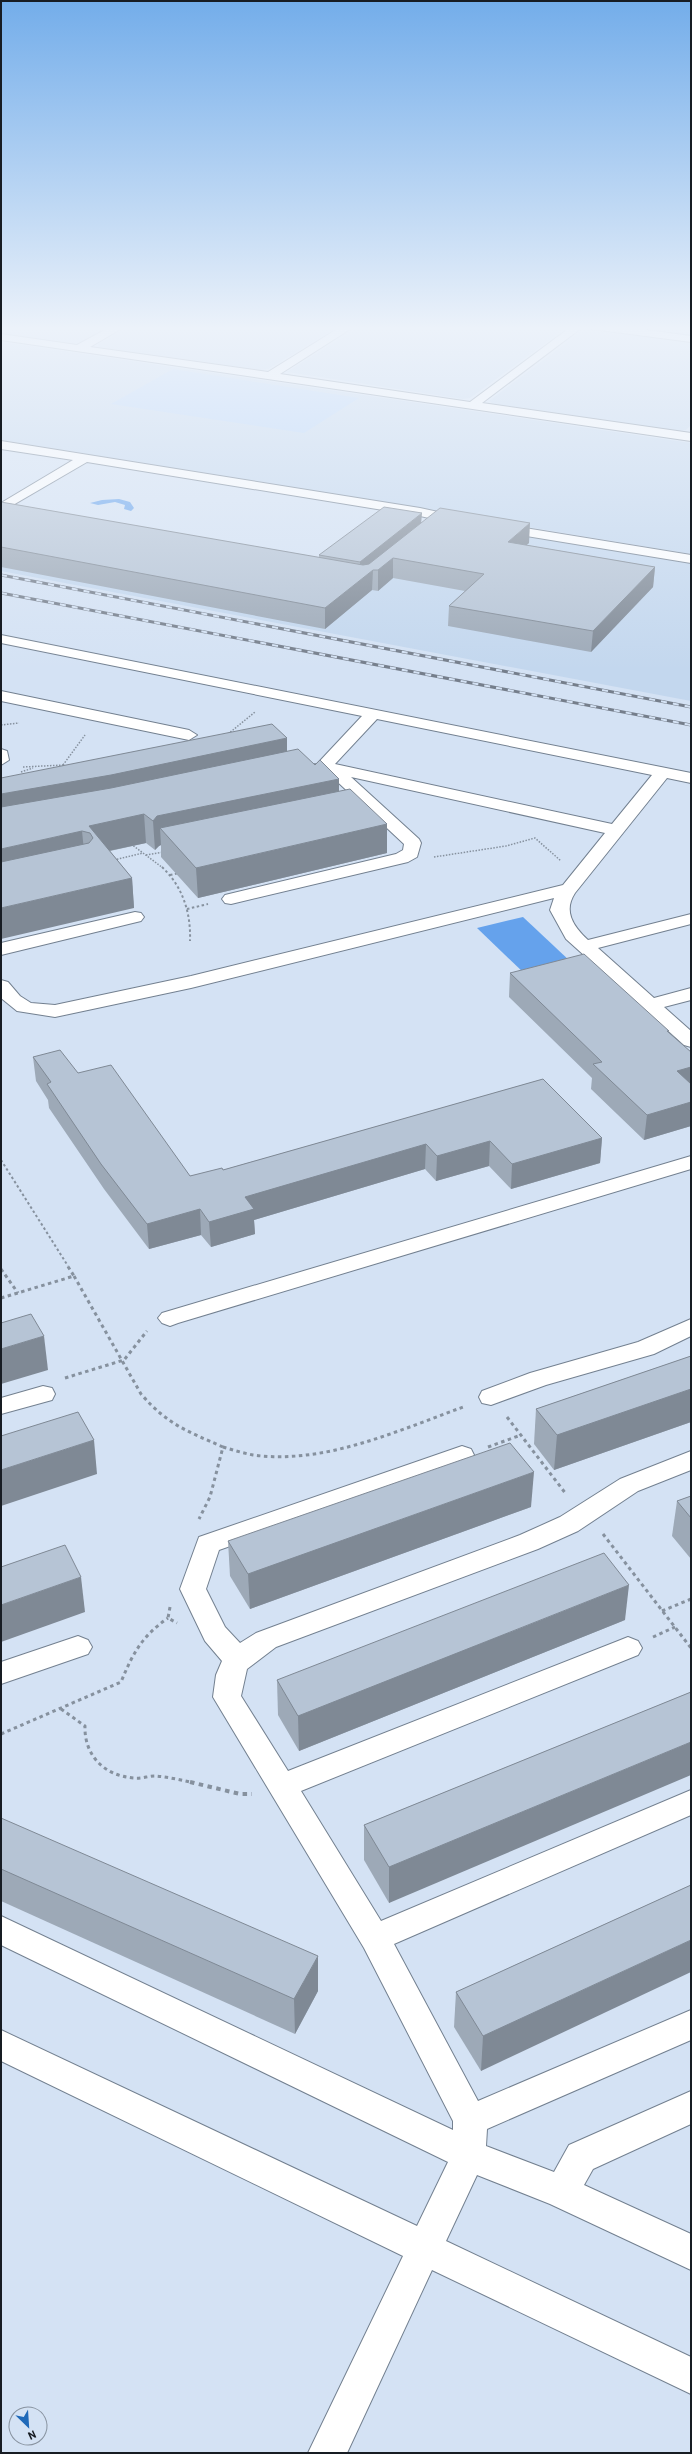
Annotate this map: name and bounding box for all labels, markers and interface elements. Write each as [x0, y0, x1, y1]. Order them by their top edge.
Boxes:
north arrow [8, 2406, 48, 2446]
text: N [26, 2428, 39, 2443]

